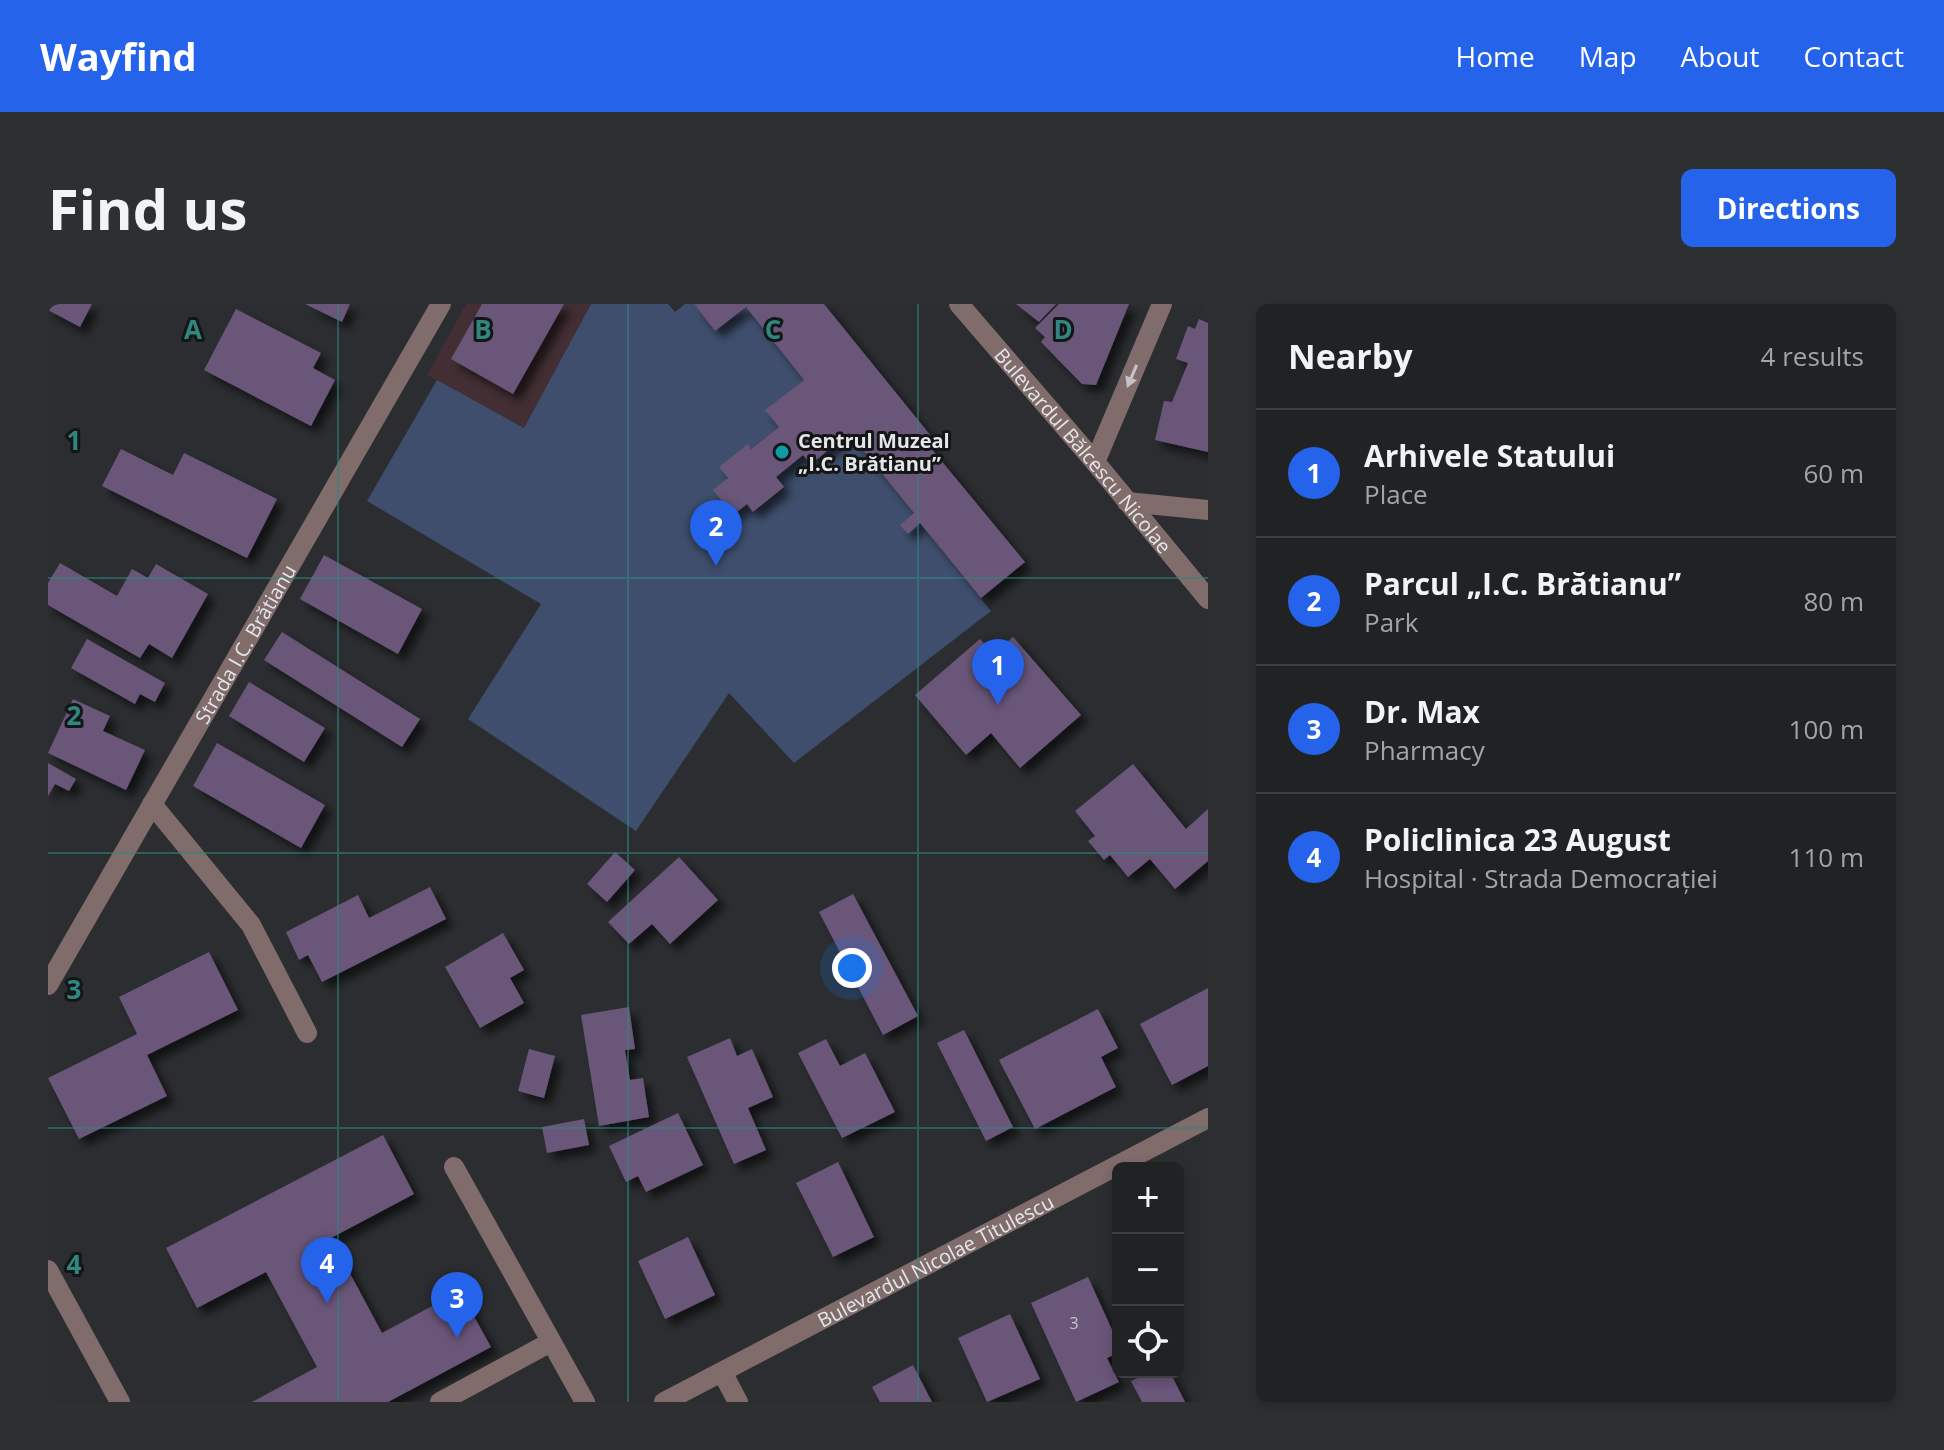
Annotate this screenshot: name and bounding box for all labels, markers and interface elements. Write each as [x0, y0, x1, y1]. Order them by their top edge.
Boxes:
text: Wayfind [40, 30, 197, 82]
text: Home [1456, 37, 1535, 75]
text: Map [1579, 37, 1637, 75]
text: About [1681, 37, 1759, 75]
text: Contact [1803, 37, 1904, 75]
button: Directions [1681, 169, 1896, 247]
text: Find us [48, 170, 247, 246]
text: A [184, 311, 202, 347]
text: B [474, 311, 492, 347]
text: C [765, 311, 781, 347]
text: D [1053, 311, 1073, 347]
text: Nearby [1288, 333, 1413, 379]
text: 4 results [1761, 338, 1864, 374]
street label: Bulevardul Bălcescu Nicolae [989, 342, 1178, 559]
one-way arrow [1125, 364, 1138, 388]
text: 1 [67, 422, 81, 458]
place label: Centrul Muzeal „I.C. Brătianu” [798, 427, 950, 477]
text: Arhivele Statului [1364, 435, 1615, 476]
marker: Centrul Muzeal „I.C. Brătianu” [773, 443, 791, 461]
text: 1 [1307, 455, 1321, 491]
text: 60 m [1803, 455, 1864, 491]
text: Place [1364, 476, 1428, 512]
pin: 2 [690, 500, 742, 566]
street label: Strada I.C. Brătianu [188, 559, 302, 728]
text: Parcul „I.C. Brătianu” [1364, 563, 1681, 604]
text: 2 [1307, 583, 1321, 619]
text: 80 m [1803, 583, 1864, 619]
text: Park [1364, 604, 1418, 640]
pin: 1 [972, 639, 1024, 705]
text: Dr. Max [1364, 691, 1480, 732]
text: 2 [67, 697, 82, 733]
text: 3 [1307, 711, 1321, 747]
text: 100 m [1789, 711, 1864, 747]
text: Pharmacy [1364, 732, 1485, 768]
text: Policlinica 23 August [1364, 819, 1671, 860]
text: 4 [1307, 839, 1321, 875]
text: 110 m [1789, 839, 1864, 875]
text: Hospital · Strada Democrației [1364, 860, 1718, 896]
your location [832, 948, 872, 988]
text: 3 [67, 971, 81, 1007]
map controls [1112, 1162, 1184, 1378]
button: + [1112, 1162, 1184, 1234]
street label: Bulevardul Nicolae Titulescu [812, 1188, 1058, 1333]
button: − [1112, 1234, 1184, 1306]
pin: 4 [301, 1237, 353, 1303]
text: 4 [67, 1246, 82, 1282]
pin: 3 [431, 1272, 483, 1338]
button: locate [1112, 1306, 1184, 1378]
house number: 3 [1069, 1312, 1079, 1334]

